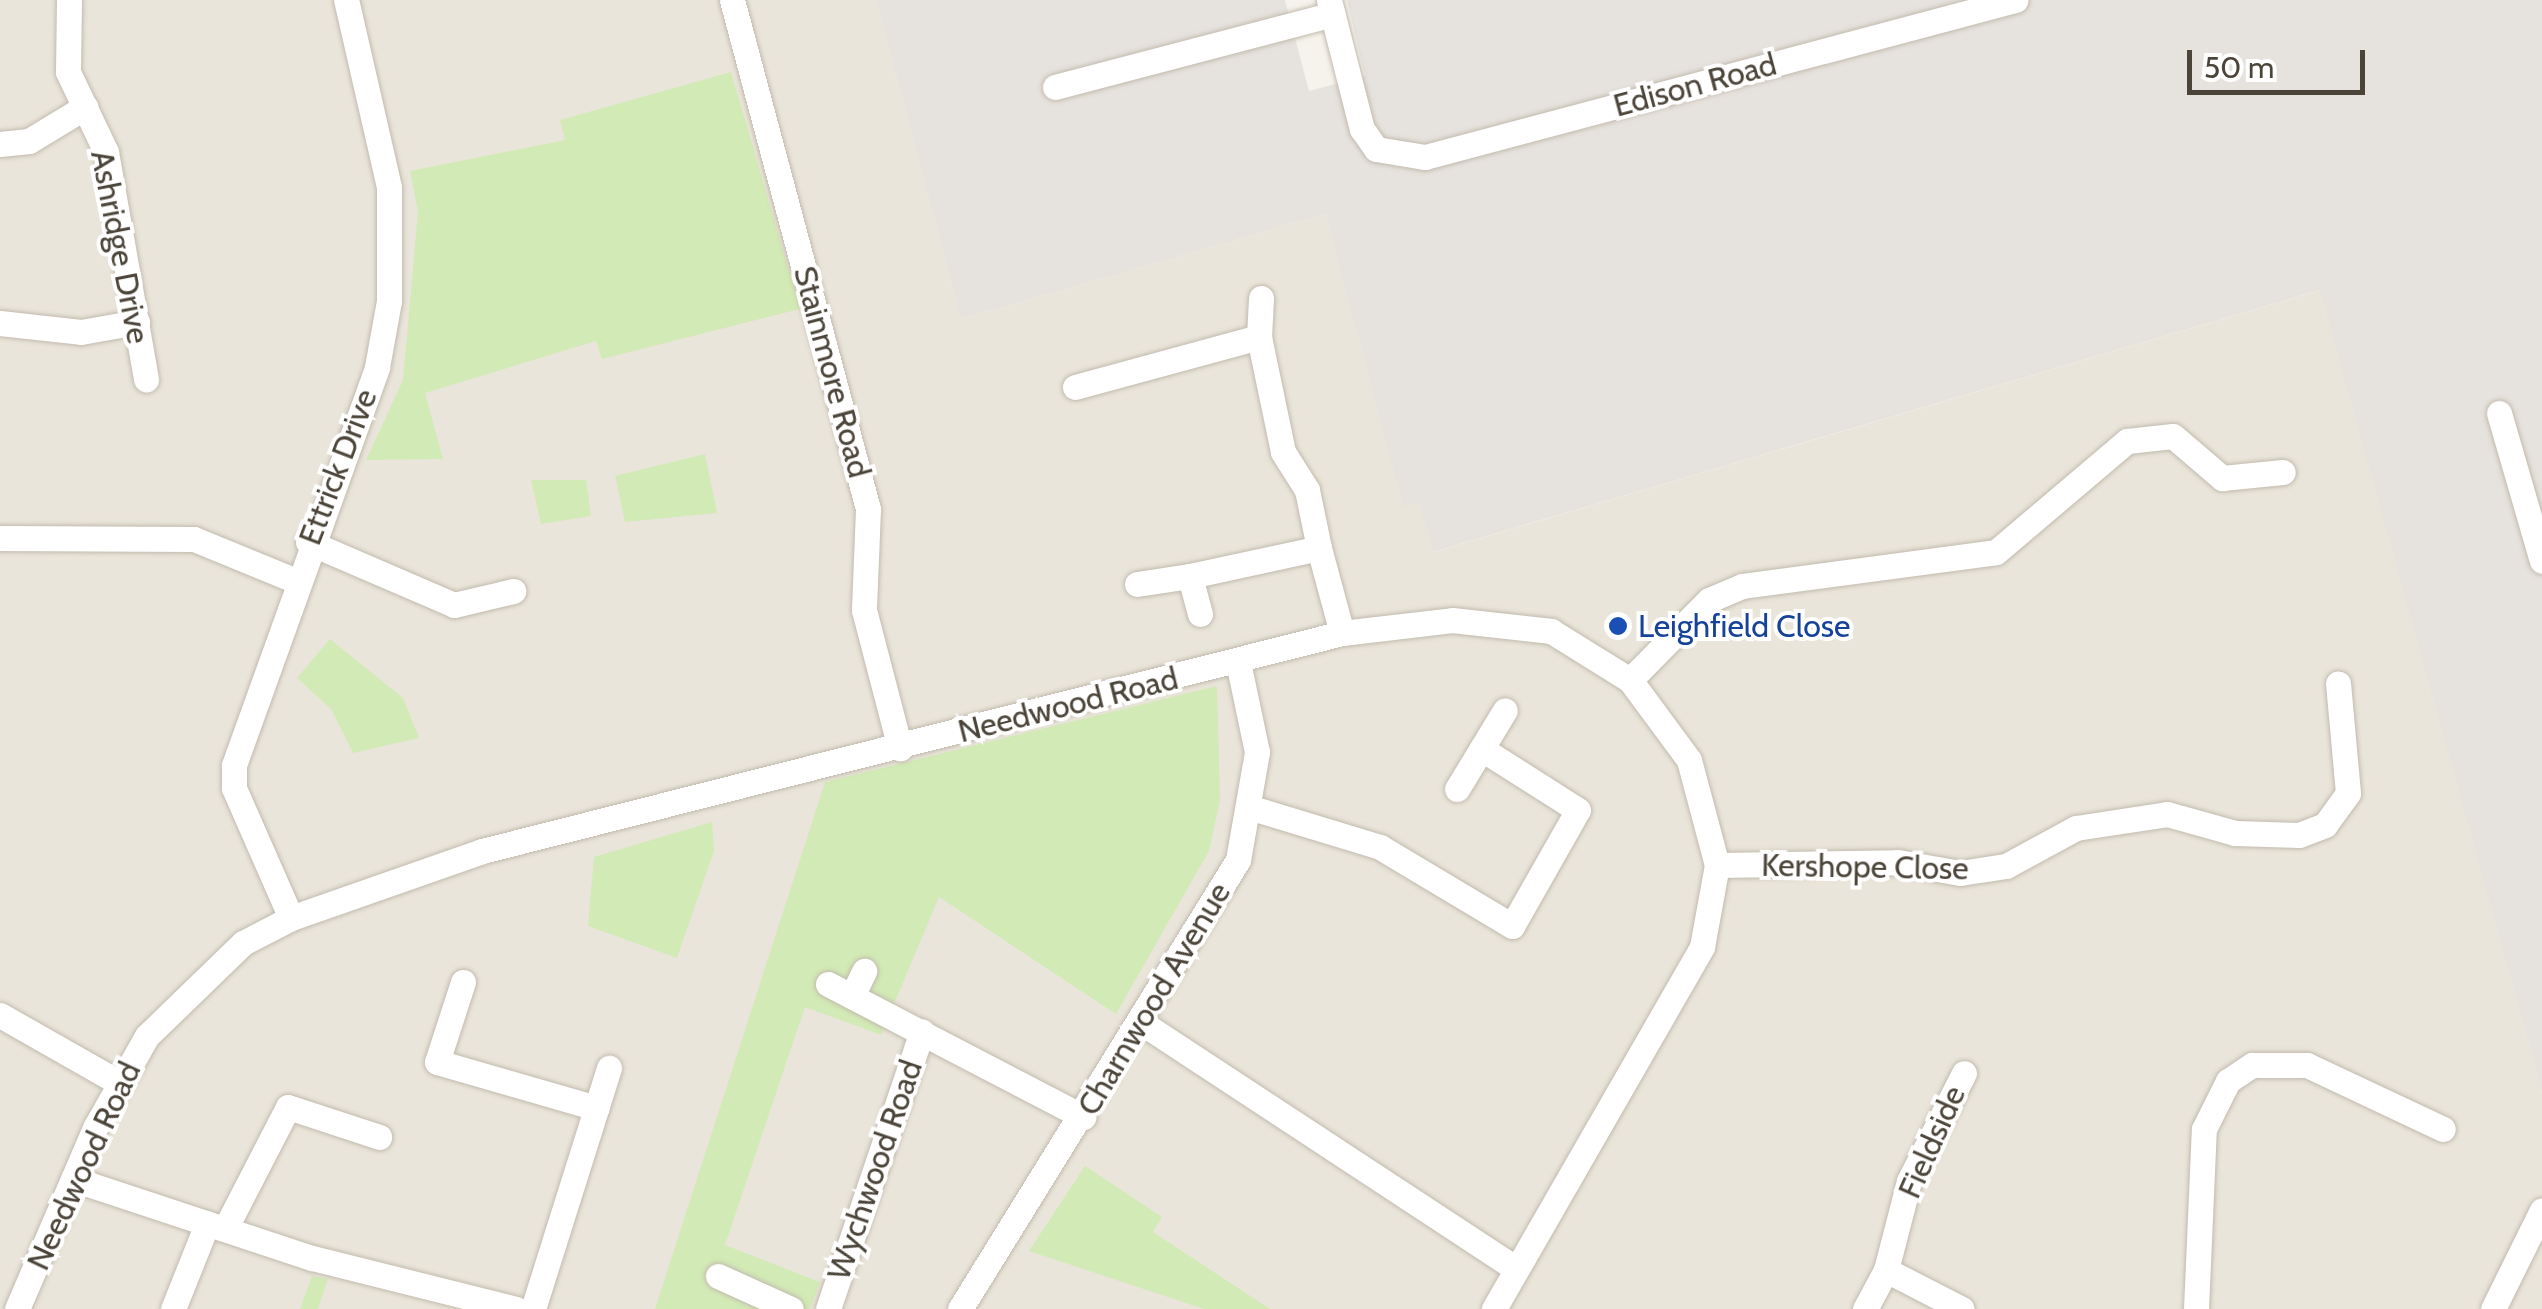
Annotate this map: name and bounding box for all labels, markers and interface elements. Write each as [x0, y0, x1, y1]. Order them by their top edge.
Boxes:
scale bar [2192, 30, 2370, 92]
street label: Edison Road [1609, 45, 1781, 125]
text: 50 m [2204, 49, 2274, 86]
street label: Ashridge Drive [82, 147, 158, 347]
street label: Stainmore Road [785, 262, 879, 482]
street label: Ettrick Drive [291, 384, 385, 550]
place label: Leighfield Close [1638, 607, 1850, 645]
marker: Leighfield Close [1607, 615, 1629, 637]
street label: Needwood Road [954, 659, 1182, 751]
street label: Kershope Close [1761, 846, 1969, 888]
street label: Charnwood Avenue [1069, 876, 1239, 1122]
street label: Wychwood Road [819, 1055, 931, 1285]
street label: Needwood Road [19, 1056, 149, 1276]
street label: Fieldside [1890, 1080, 1974, 1204]

